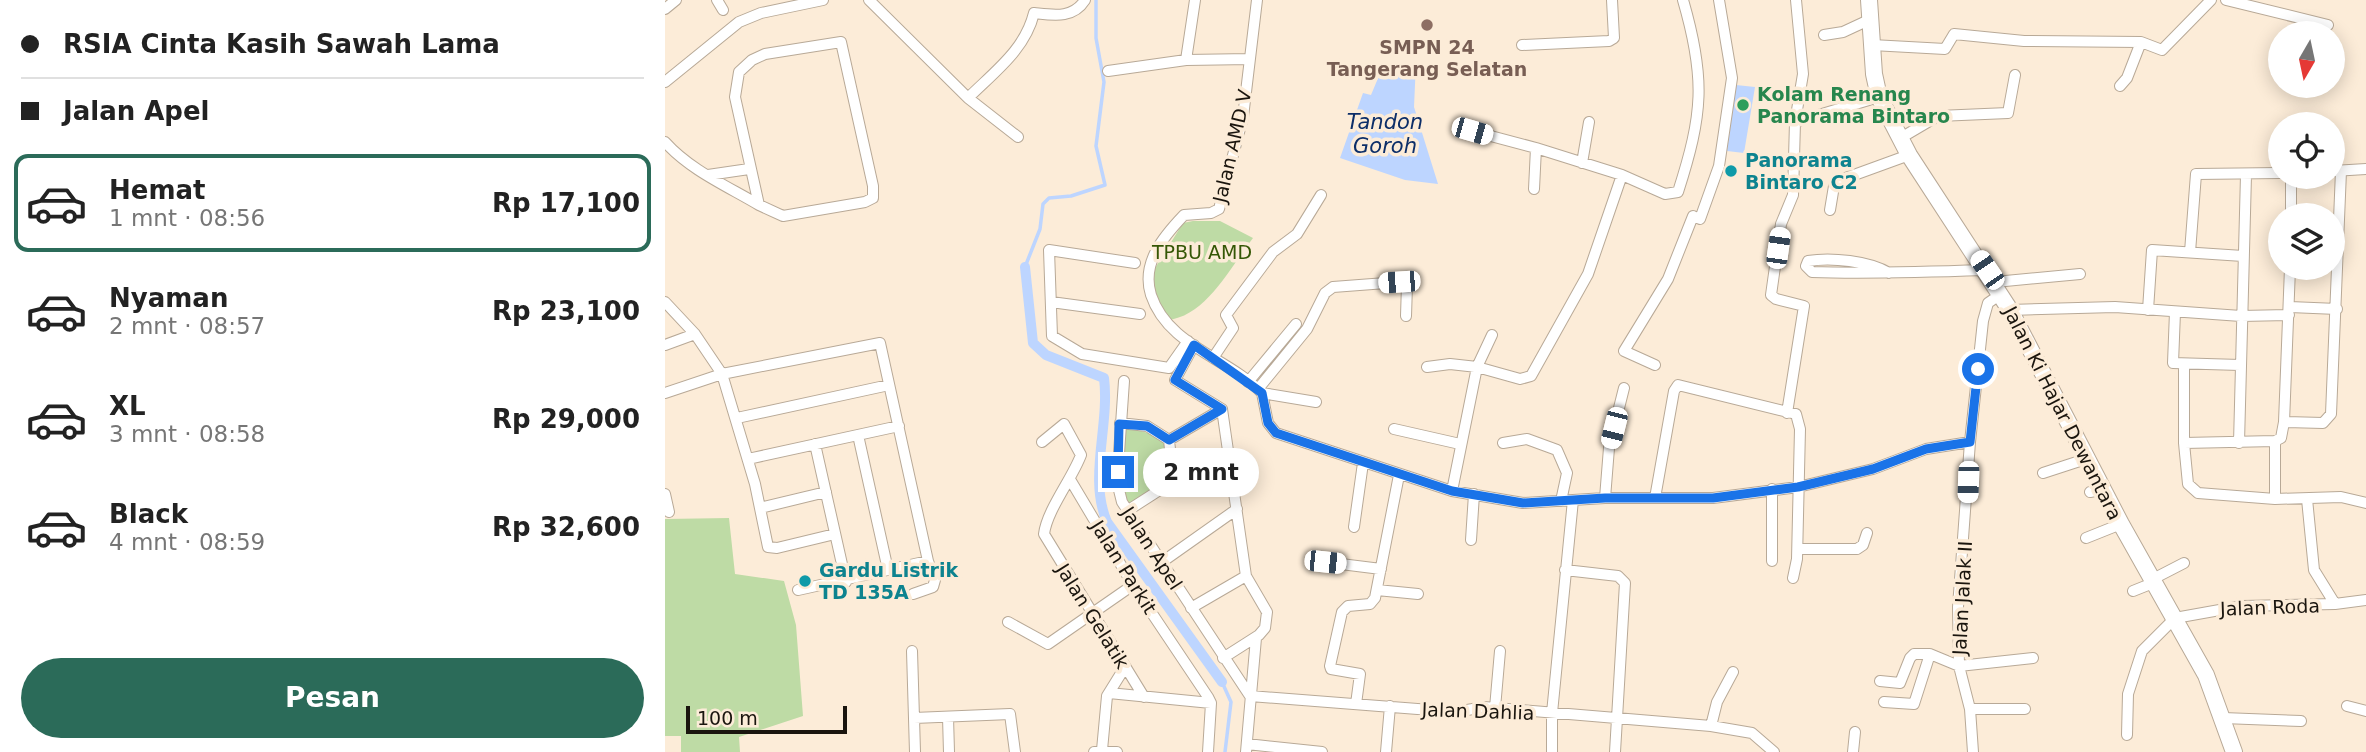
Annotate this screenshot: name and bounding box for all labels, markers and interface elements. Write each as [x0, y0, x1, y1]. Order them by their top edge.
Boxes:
marker: SMPN 24 Tangerang Selatan [1419, 17, 1435, 33]
north arrow [2268, 21, 2345, 98]
map controls [2268, 21, 2345, 280]
text: RSIA Cinta Kasih Sawah Lama [63, 29, 500, 59]
place label: SMPN 24 Tangerang Selatan [1327, 36, 1527, 80]
place label: Kolam Renang Panorama Bintaro [1757, 83, 1950, 127]
street label: Jalan AMD V [1208, 87, 1256, 206]
text: Jalan Apel [63, 96, 210, 126]
marker: Kolam Renang Panorama Bintaro [1735, 97, 1751, 113]
water label: Tandon Goroh [1347, 110, 1423, 158]
button: locate [2268, 112, 2345, 189]
car [1449, 115, 1496, 147]
place label: Panorama Bintaro C2 [1745, 149, 1858, 193]
marker: Panorama Bintaro C2 [1723, 163, 1739, 179]
icon: car [25, 172, 88, 235]
text: Hemat [109, 175, 205, 205]
text: Rp 17,100 [492, 188, 640, 218]
button: layers [2268, 203, 2345, 280]
text: 1 mnt · 08:56 [109, 205, 265, 231]
car [1765, 226, 1792, 270]
park label: TPBU AMD [1151, 241, 1252, 263]
car [1967, 247, 2008, 293]
car [1378, 270, 1421, 294]
icon: car [25, 280, 88, 343]
text: Nyaman [109, 283, 228, 313]
text: Rp 23,100 [492, 296, 640, 326]
street label: Jalan Ki Hajar Dewantara [1999, 302, 2127, 524]
text: 2 mnt · 08:57 [109, 313, 265, 339]
route start [1962, 353, 1994, 385]
icon: car [25, 388, 88, 451]
text: XL [109, 391, 146, 421]
text: Rp 29,000 [492, 404, 640, 434]
car [1599, 405, 1630, 451]
text: 3 mnt · 08:58 [109, 421, 265, 447]
callout: 2 mnt [1142, 448, 1258, 496]
route end [1102, 456, 1134, 488]
text: 2 mnt [1163, 459, 1239, 485]
car [1957, 461, 1980, 503]
icon: car [25, 496, 88, 559]
text: Black [109, 499, 188, 529]
street label: Jalan Apel [1117, 502, 1187, 594]
text: Rp 32,600 [492, 512, 640, 542]
street label: Jalan Parkit [1086, 515, 1161, 618]
text: 4 mnt · 08:59 [109, 529, 265, 555]
street label: Jalan Jalak II [1948, 540, 1976, 657]
car [1304, 549, 1347, 575]
place label: Gardu Listrik TD 135A [819, 559, 958, 603]
street label: Jalan Gelatik [1052, 559, 1134, 672]
marker: Gardu Listrik TD 135A [797, 573, 813, 589]
street label: Jalan Roda [2219, 594, 2320, 620]
button: Pesan [21, 658, 644, 738]
street label: Jalan Dahlia [1420, 698, 1535, 724]
scale bar [686, 703, 847, 735]
text: 100 m [697, 707, 758, 729]

